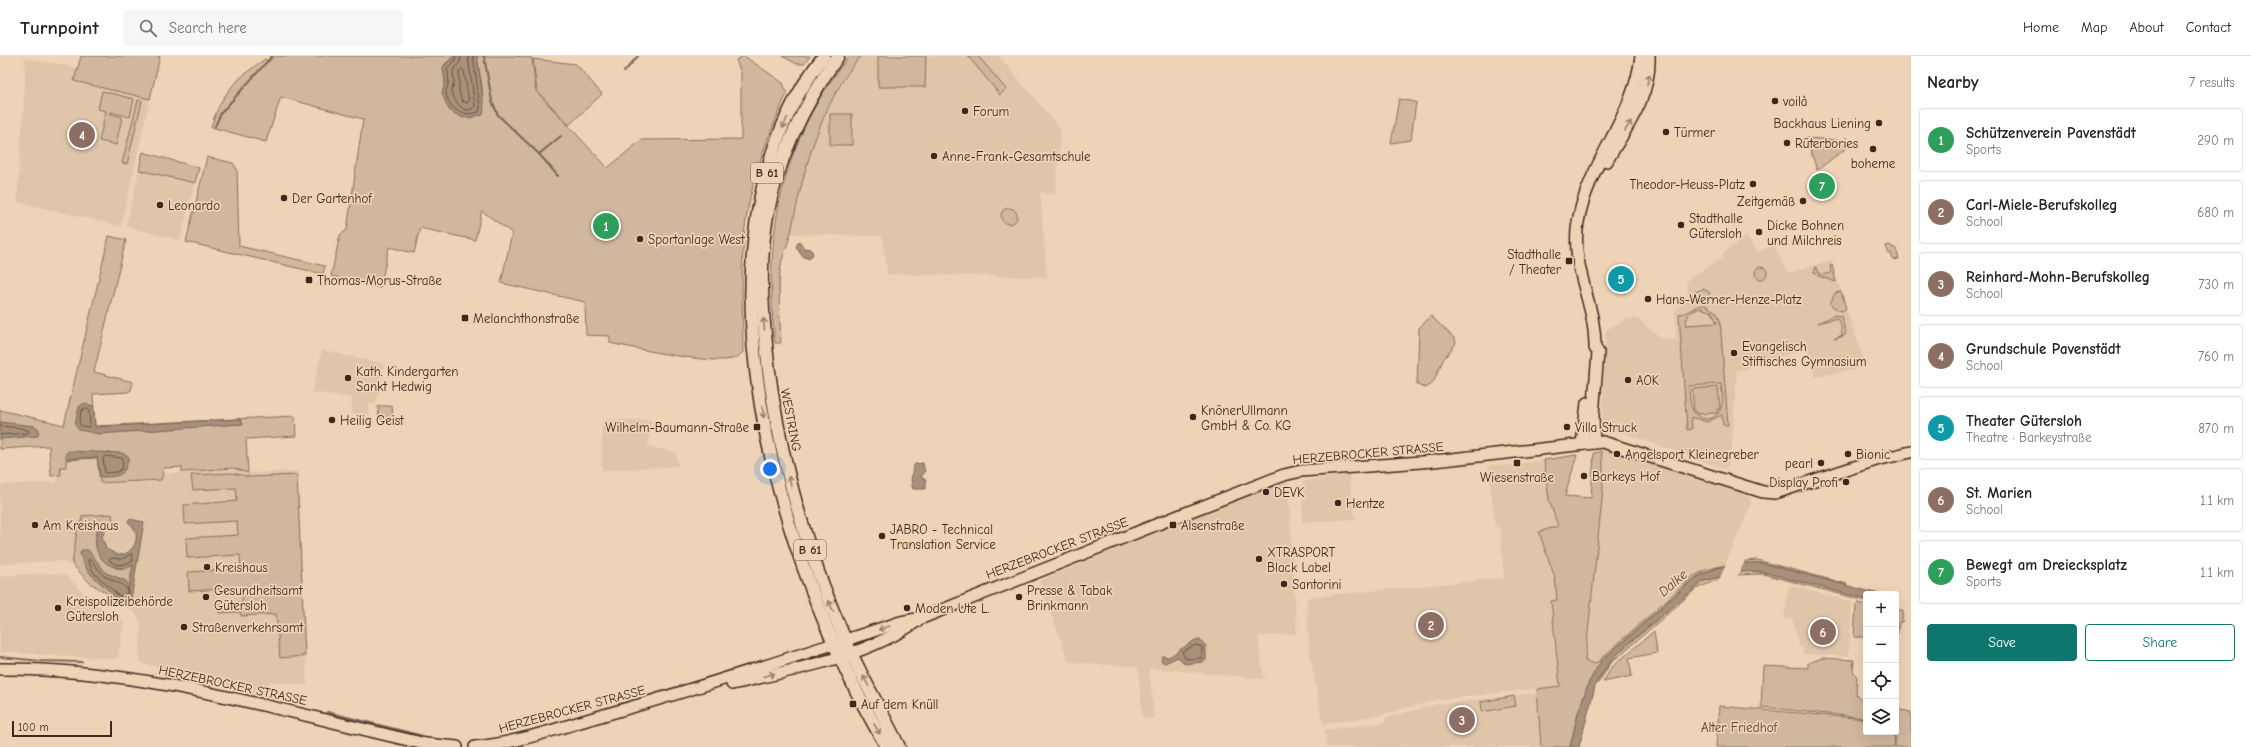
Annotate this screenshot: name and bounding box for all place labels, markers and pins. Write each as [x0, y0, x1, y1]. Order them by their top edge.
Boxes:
place label: voilà [1782, 94, 1808, 109]
marker: voilà [1770, 96, 1780, 106]
place label: Forum [973, 104, 1009, 119]
marker: Forum [960, 106, 970, 116]
place label: Backhaus Liening [1773, 116, 1871, 131]
marker: Backhaus Liening [1874, 118, 1884, 128]
pin: 4 [69, 120, 95, 150]
place label: Türmer [1674, 125, 1716, 140]
marker: Türmer [1661, 127, 1671, 137]
place label: Rüterbories [1795, 136, 1858, 151]
marker: Rüterbories [1782, 138, 1792, 148]
marker: boheme [1868, 144, 1878, 154]
place label: Anne-Frank-Gesamtschule [942, 149, 1091, 164]
marker: Anne-Frank-Gesamtschule [929, 151, 939, 161]
place label: boheme [1851, 156, 1896, 171]
pin: 7 [1809, 171, 1835, 201]
place label: Theodor-Heuss-Platz [1629, 177, 1745, 192]
marker: Theodor-Heuss-Platz [1748, 179, 1758, 189]
place label: Der Gartenhof [292, 191, 373, 206]
marker: Der Gartenhof [279, 193, 289, 203]
place label: Zeitgemäß [1737, 194, 1795, 209]
marker: Zeitgemäß [1798, 196, 1808, 206]
place label: Leonardo [168, 198, 220, 213]
marker: Leonardo [155, 200, 165, 210]
pin: 1 [593, 211, 619, 241]
place label: Stadthalle Gütersloh [1689, 211, 1743, 241]
place label: Dicke Bohnen und Milchreis [1767, 218, 1844, 248]
marker: Stadthalle Gütersloh [1676, 220, 1686, 230]
marker: Dicke Bohnen und Milchreis [1754, 227, 1764, 237]
place label: Sportanlage West [648, 232, 746, 247]
marker: Sportanlage West [635, 234, 645, 244]
place label: Stadthalle / Theater [1507, 247, 1562, 277]
marker: Stadthalle / Theater [1564, 256, 1574, 266]
pin: 5 [1608, 264, 1634, 294]
place label: Thomas-Morus-Straße [317, 273, 442, 288]
marker: Thomas-Morus-Straße [304, 275, 314, 285]
place label: Hans-Werner-Henze-Platz [1656, 292, 1802, 307]
marker: Hans-Werner-Henze-Platz [1643, 294, 1653, 304]
place label: Melanchthonstraße [473, 311, 580, 326]
marker: Melanchthonstraße [460, 313, 470, 323]
place label: Evangelisch Stiftisches Gymnasium [1742, 339, 1867, 369]
marker: Evangelisch Stiftisches Gymnasium [1729, 348, 1739, 358]
place label: Kath. Kindergarten Sankt Hedwig [356, 364, 458, 394]
marker: Kath. Kindergarten Sankt Hedwig [343, 373, 353, 383]
place label: AOK [1636, 373, 1660, 388]
marker: AOK [1623, 375, 1633, 385]
place label: KnönerUllmann GmbH & Co. KG [1201, 403, 1291, 433]
marker: KnönerUllmann GmbH & Co. KG [1188, 412, 1198, 422]
place label: Heilig Geist [340, 413, 405, 428]
marker: Heilig Geist [327, 415, 337, 425]
place label: Wilhelm-Baumann-Straße [605, 420, 749, 435]
place label: Villa Struck [1575, 420, 1638, 435]
marker: Wilhelm-Baumann-Straße [752, 422, 762, 432]
marker: Villa Struck [1562, 422, 1572, 432]
place label: Angelsport Kleinegreber [1625, 447, 1759, 462]
place label: Bionic [1856, 447, 1890, 462]
marker: Angelsport Kleinegreber [1612, 449, 1622, 459]
marker: Bionic [1843, 449, 1853, 459]
place label: pearl [1785, 456, 1813, 471]
marker: Wiesenstraße [1512, 458, 1522, 468]
marker: pearl [1816, 458, 1826, 468]
place label: Barkeys Hof [1592, 469, 1661, 484]
place label: Wiesenstraße [1480, 470, 1554, 485]
marker: Barkeys Hof [1579, 471, 1589, 481]
place label: Display Profi [1769, 475, 1838, 490]
marker: Display Profi [1841, 477, 1851, 487]
place label: DEVK [1274, 485, 1305, 500]
marker: DEVK [1261, 487, 1271, 497]
place label: Hentze [1346, 496, 1385, 511]
marker: Hentze [1333, 498, 1343, 508]
place label: Am Kreishaus [43, 518, 118, 533]
place label: Alsenstraße [1181, 518, 1245, 533]
marker: Am Kreishaus [30, 520, 40, 530]
marker: Alsenstraße [1168, 520, 1178, 530]
place label: JABRO - Technical Translation Service [890, 522, 996, 552]
marker: JABRO - Technical Translation Service [877, 531, 887, 541]
place label: XTRASPORT Black Label [1267, 545, 1336, 575]
marker: XTRASPORT Black Label [1254, 554, 1264, 564]
place label: Kreishaus [215, 560, 268, 575]
marker: Kreishaus [202, 562, 212, 572]
place label: Santorini [1292, 577, 1342, 592]
marker: Santorini [1279, 579, 1289, 589]
place label: Gesundheitsamt Gütersloh [214, 583, 304, 613]
place label: Presse & Tabak Brinkmann [1027, 583, 1113, 613]
marker: Gesundheitsamt Gütersloh [201, 592, 211, 602]
marker: Presse & Tabak Brinkmann [1014, 592, 1024, 602]
place label: Kreispolizeibehörde Gütersloh [66, 594, 173, 624]
place label: Moden Ute L. [915, 601, 989, 616]
marker: Kreispolizeibehörde Gütersloh [53, 603, 63, 613]
marker: Moden Ute L. [902, 603, 912, 613]
pin: 2 [1418, 610, 1444, 640]
pin: 6 [1810, 617, 1836, 647]
place label: Straßenverkehrsamt [192, 620, 304, 635]
marker: Straßenverkehrsamt [179, 622, 189, 632]
place label: Auf dem Knüll [861, 697, 938, 712]
marker: Auf dem Knüll [848, 699, 858, 709]
pin: 3 [1449, 705, 1475, 735]

